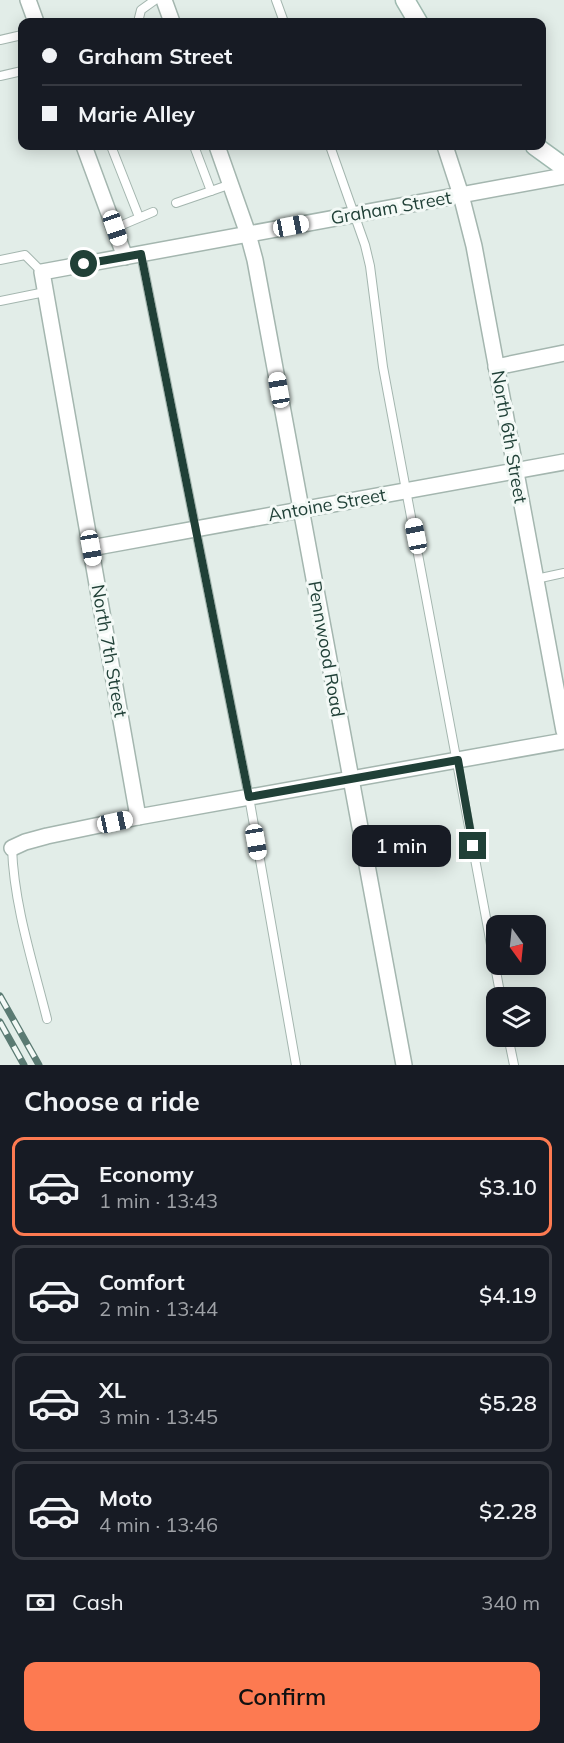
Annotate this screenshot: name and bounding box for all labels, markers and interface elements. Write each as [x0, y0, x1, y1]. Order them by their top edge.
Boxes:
text: Graham Street [78, 42, 232, 70]
text: Marie Alley [78, 100, 195, 128]
street label: Graham Street [329, 186, 453, 229]
car [101, 208, 129, 248]
car [272, 214, 310, 238]
route start [70, 250, 97, 277]
street label: North 6th Street [486, 369, 532, 505]
car [267, 371, 291, 409]
street label: Antoine Street [266, 483, 388, 526]
car [404, 517, 428, 555]
car [79, 529, 103, 567]
street label: Pennwood Road [303, 579, 350, 719]
street label: North 7th Street [86, 583, 132, 719]
car [96, 809, 134, 835]
car [244, 823, 268, 861]
callout: 1 min [353, 825, 452, 867]
route end [459, 832, 486, 859]
text: 1 min [376, 833, 427, 858]
north arrow [486, 915, 546, 975]
map controls [486, 915, 546, 1047]
button: layers [486, 987, 546, 1047]
text: Choose a ride [24, 1084, 200, 1118]
icon: car [27, 1160, 81, 1214]
text: Economy [99, 1160, 194, 1188]
text: $3.10 [479, 1173, 537, 1201]
text: 1 min · 13:43 [99, 1188, 218, 1213]
icon: car [27, 1268, 81, 1322]
text: Comfort [99, 1268, 185, 1296]
text: $4.19 [479, 1281, 537, 1309]
text: 2 min · 13:44 [99, 1296, 218, 1321]
icon: car [27, 1376, 81, 1430]
text: XL [99, 1376, 126, 1404]
text: $5.28 [479, 1389, 537, 1417]
text: 3 min · 13:45 [99, 1404, 218, 1429]
icon: car [27, 1484, 81, 1538]
text: Moto [99, 1484, 152, 1512]
text: $2.28 [479, 1497, 537, 1525]
text: 4 min · 13:46 [99, 1512, 218, 1537]
icon: cash [24, 1586, 57, 1619]
text: Cash [72, 1588, 124, 1616]
text: 340 m [481, 1590, 540, 1615]
button: Confirm [24, 1662, 540, 1731]

